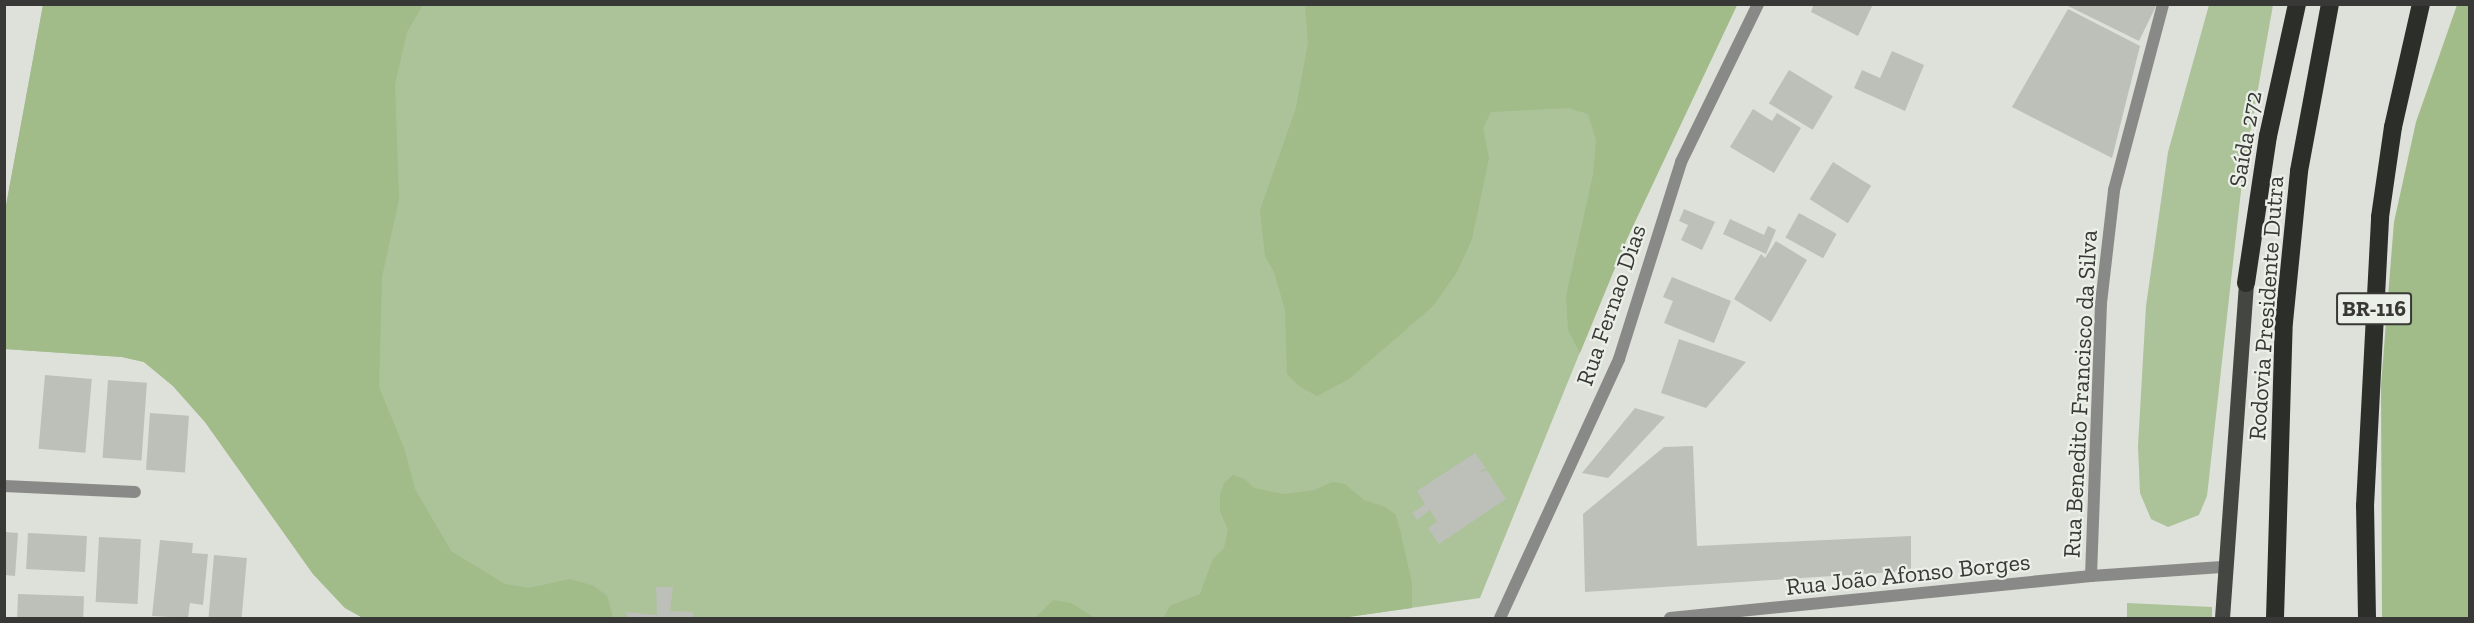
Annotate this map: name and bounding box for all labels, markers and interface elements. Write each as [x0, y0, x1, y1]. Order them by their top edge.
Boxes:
street label: Saída 272 [2222, 89, 2268, 189]
street label: Rodovia Presidente Dutra [2242, 175, 2290, 441]
street label: Rua Fernao Dias [1570, 221, 1652, 389]
street label: Rua Benedito Francisco da Silva [2057, 229, 2103, 559]
road number: BR-116 [2335, 290, 2413, 328]
street label: Rua João Afonso Borges [1784, 547, 2032, 601]

